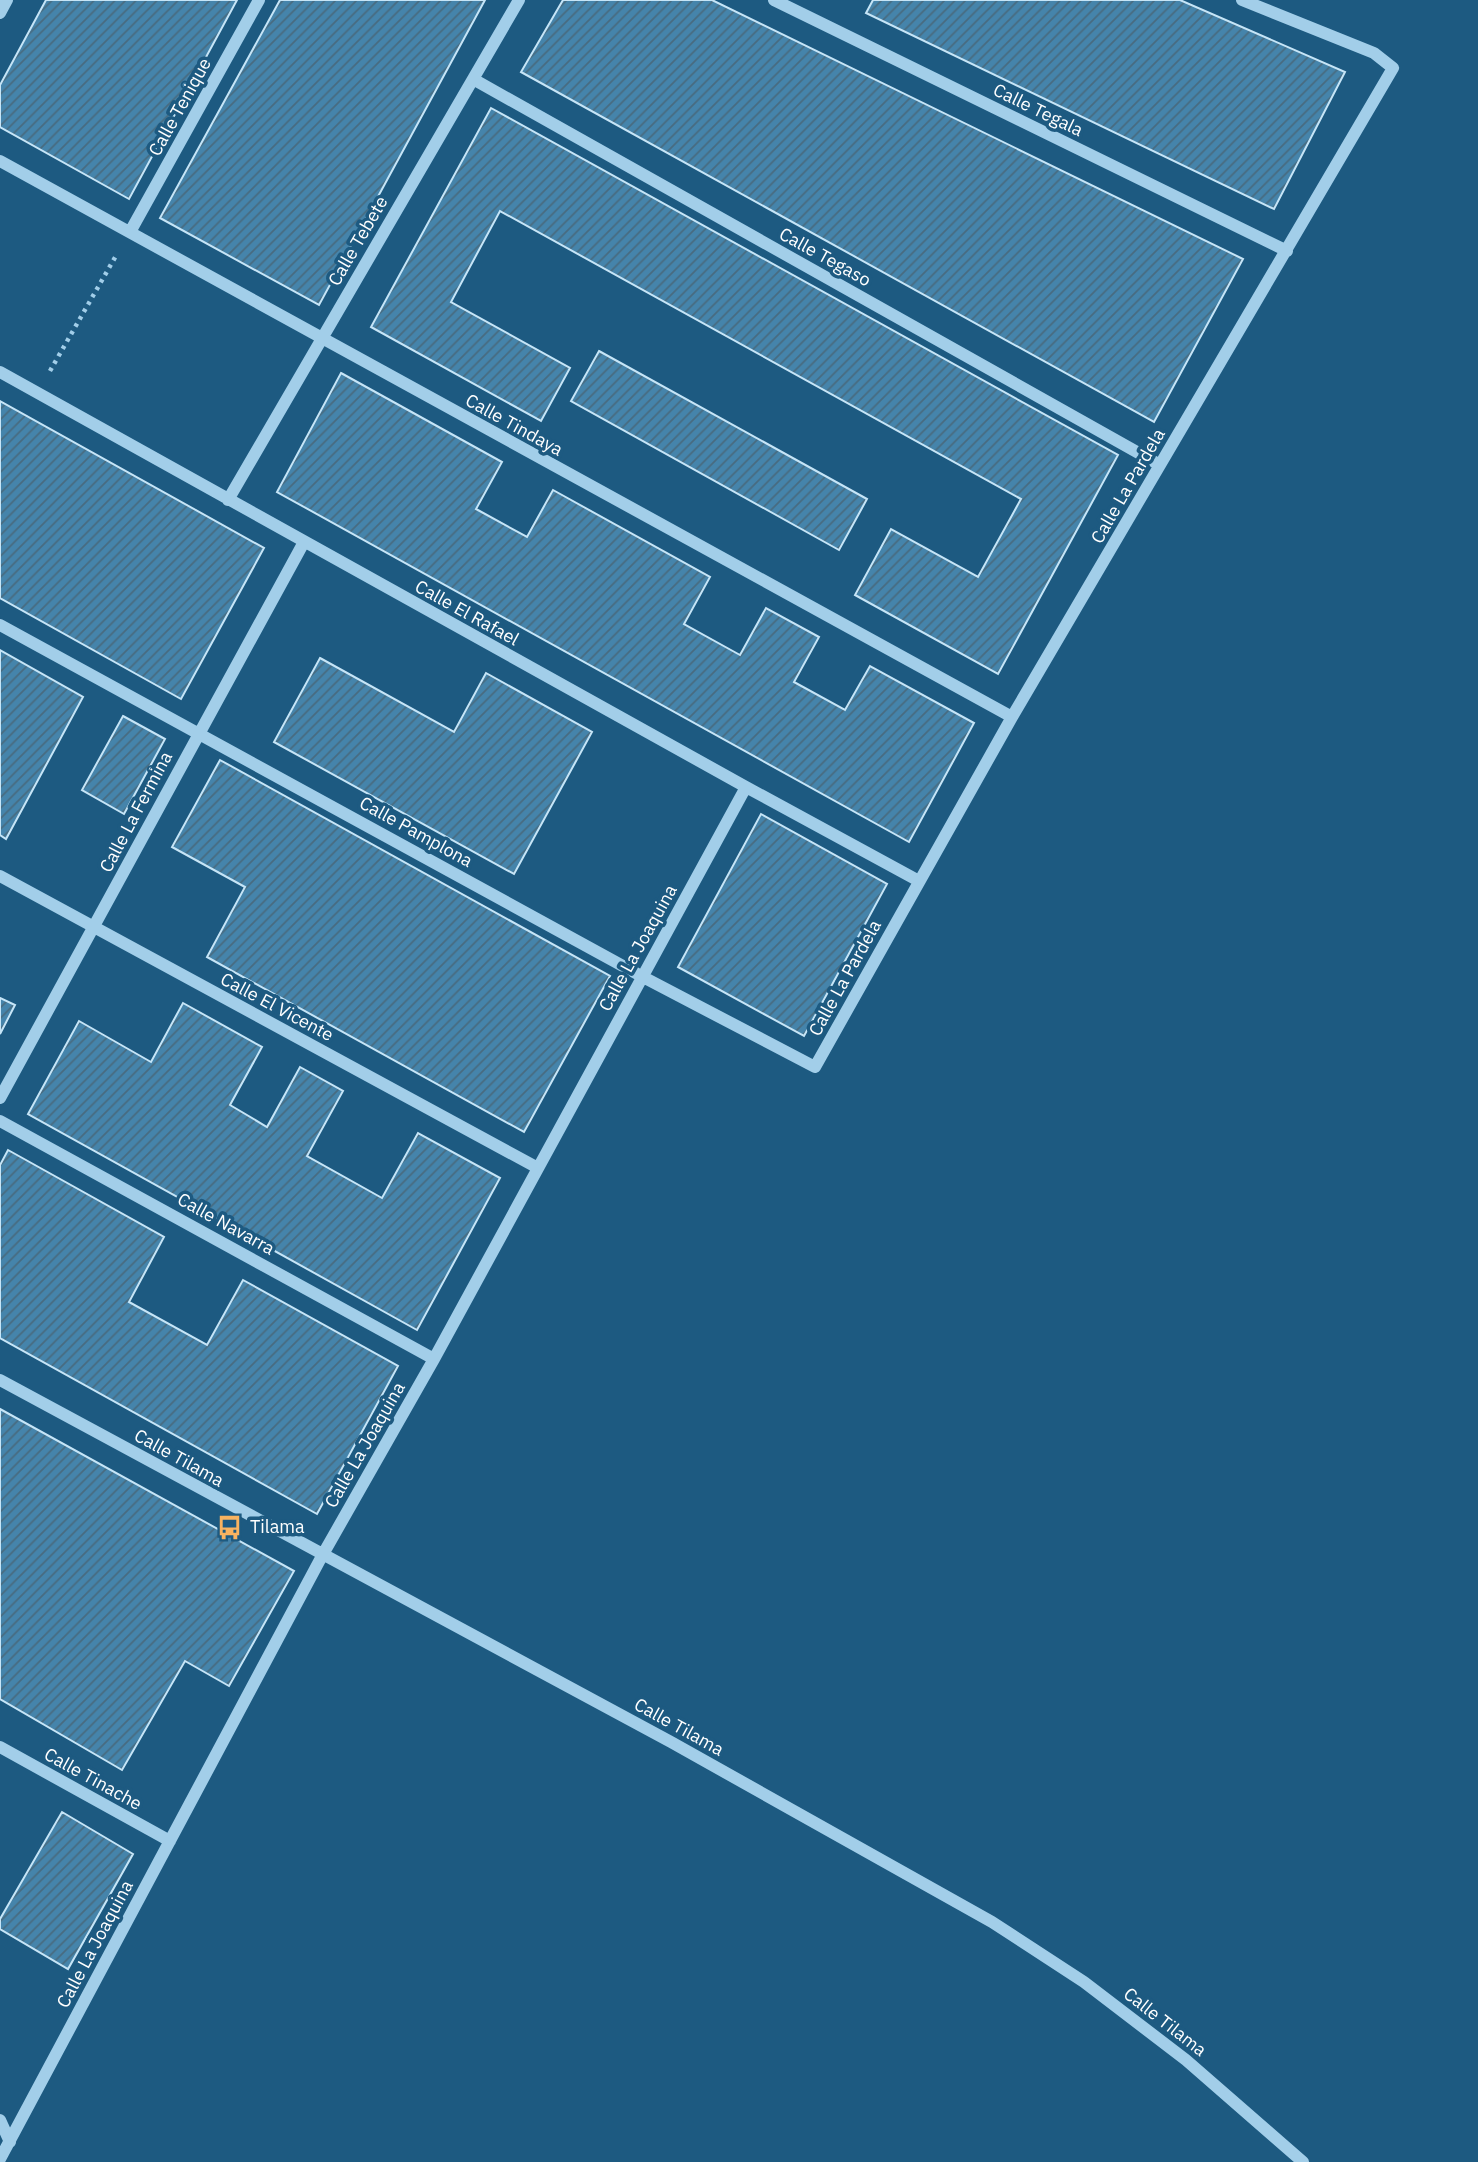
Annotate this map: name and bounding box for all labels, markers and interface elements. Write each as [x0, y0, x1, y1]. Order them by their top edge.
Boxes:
street label: Calle Tenique [143, 53, 216, 160]
street label: Calle Tegala [989, 78, 1087, 141]
street label: Calle Tebete [323, 192, 393, 290]
street label: Calle Tegaso [775, 222, 875, 291]
street label: Calle Tindaya [461, 388, 567, 461]
street label: Calle La Pardela [1085, 424, 1170, 547]
street label: Calle El Rafael [411, 575, 523, 651]
street label: Calle La Fermina [94, 747, 177, 876]
street label: Calle Pamplona [356, 791, 477, 872]
street label: Calle La Joaquina [593, 880, 682, 1015]
street label: Calle La Pardela [803, 915, 886, 1040]
street label: Calle El Vicente [217, 967, 338, 1046]
street label: Calle Navarra [173, 1187, 279, 1260]
street label: Calle La Joaquina [319, 1377, 410, 1512]
street label: Calle Tilama [130, 1423, 229, 1492]
bus stop icon: Tilama [216, 1513, 244, 1541]
place label: Tilama [250, 1515, 305, 1538]
street label: Calle Tilama [630, 1692, 729, 1761]
street label: Calle Tinache [40, 1742, 146, 1815]
street label: Calle La Joaquina [51, 1876, 138, 2012]
street label: Calle Tilama [1119, 1982, 1212, 2061]

